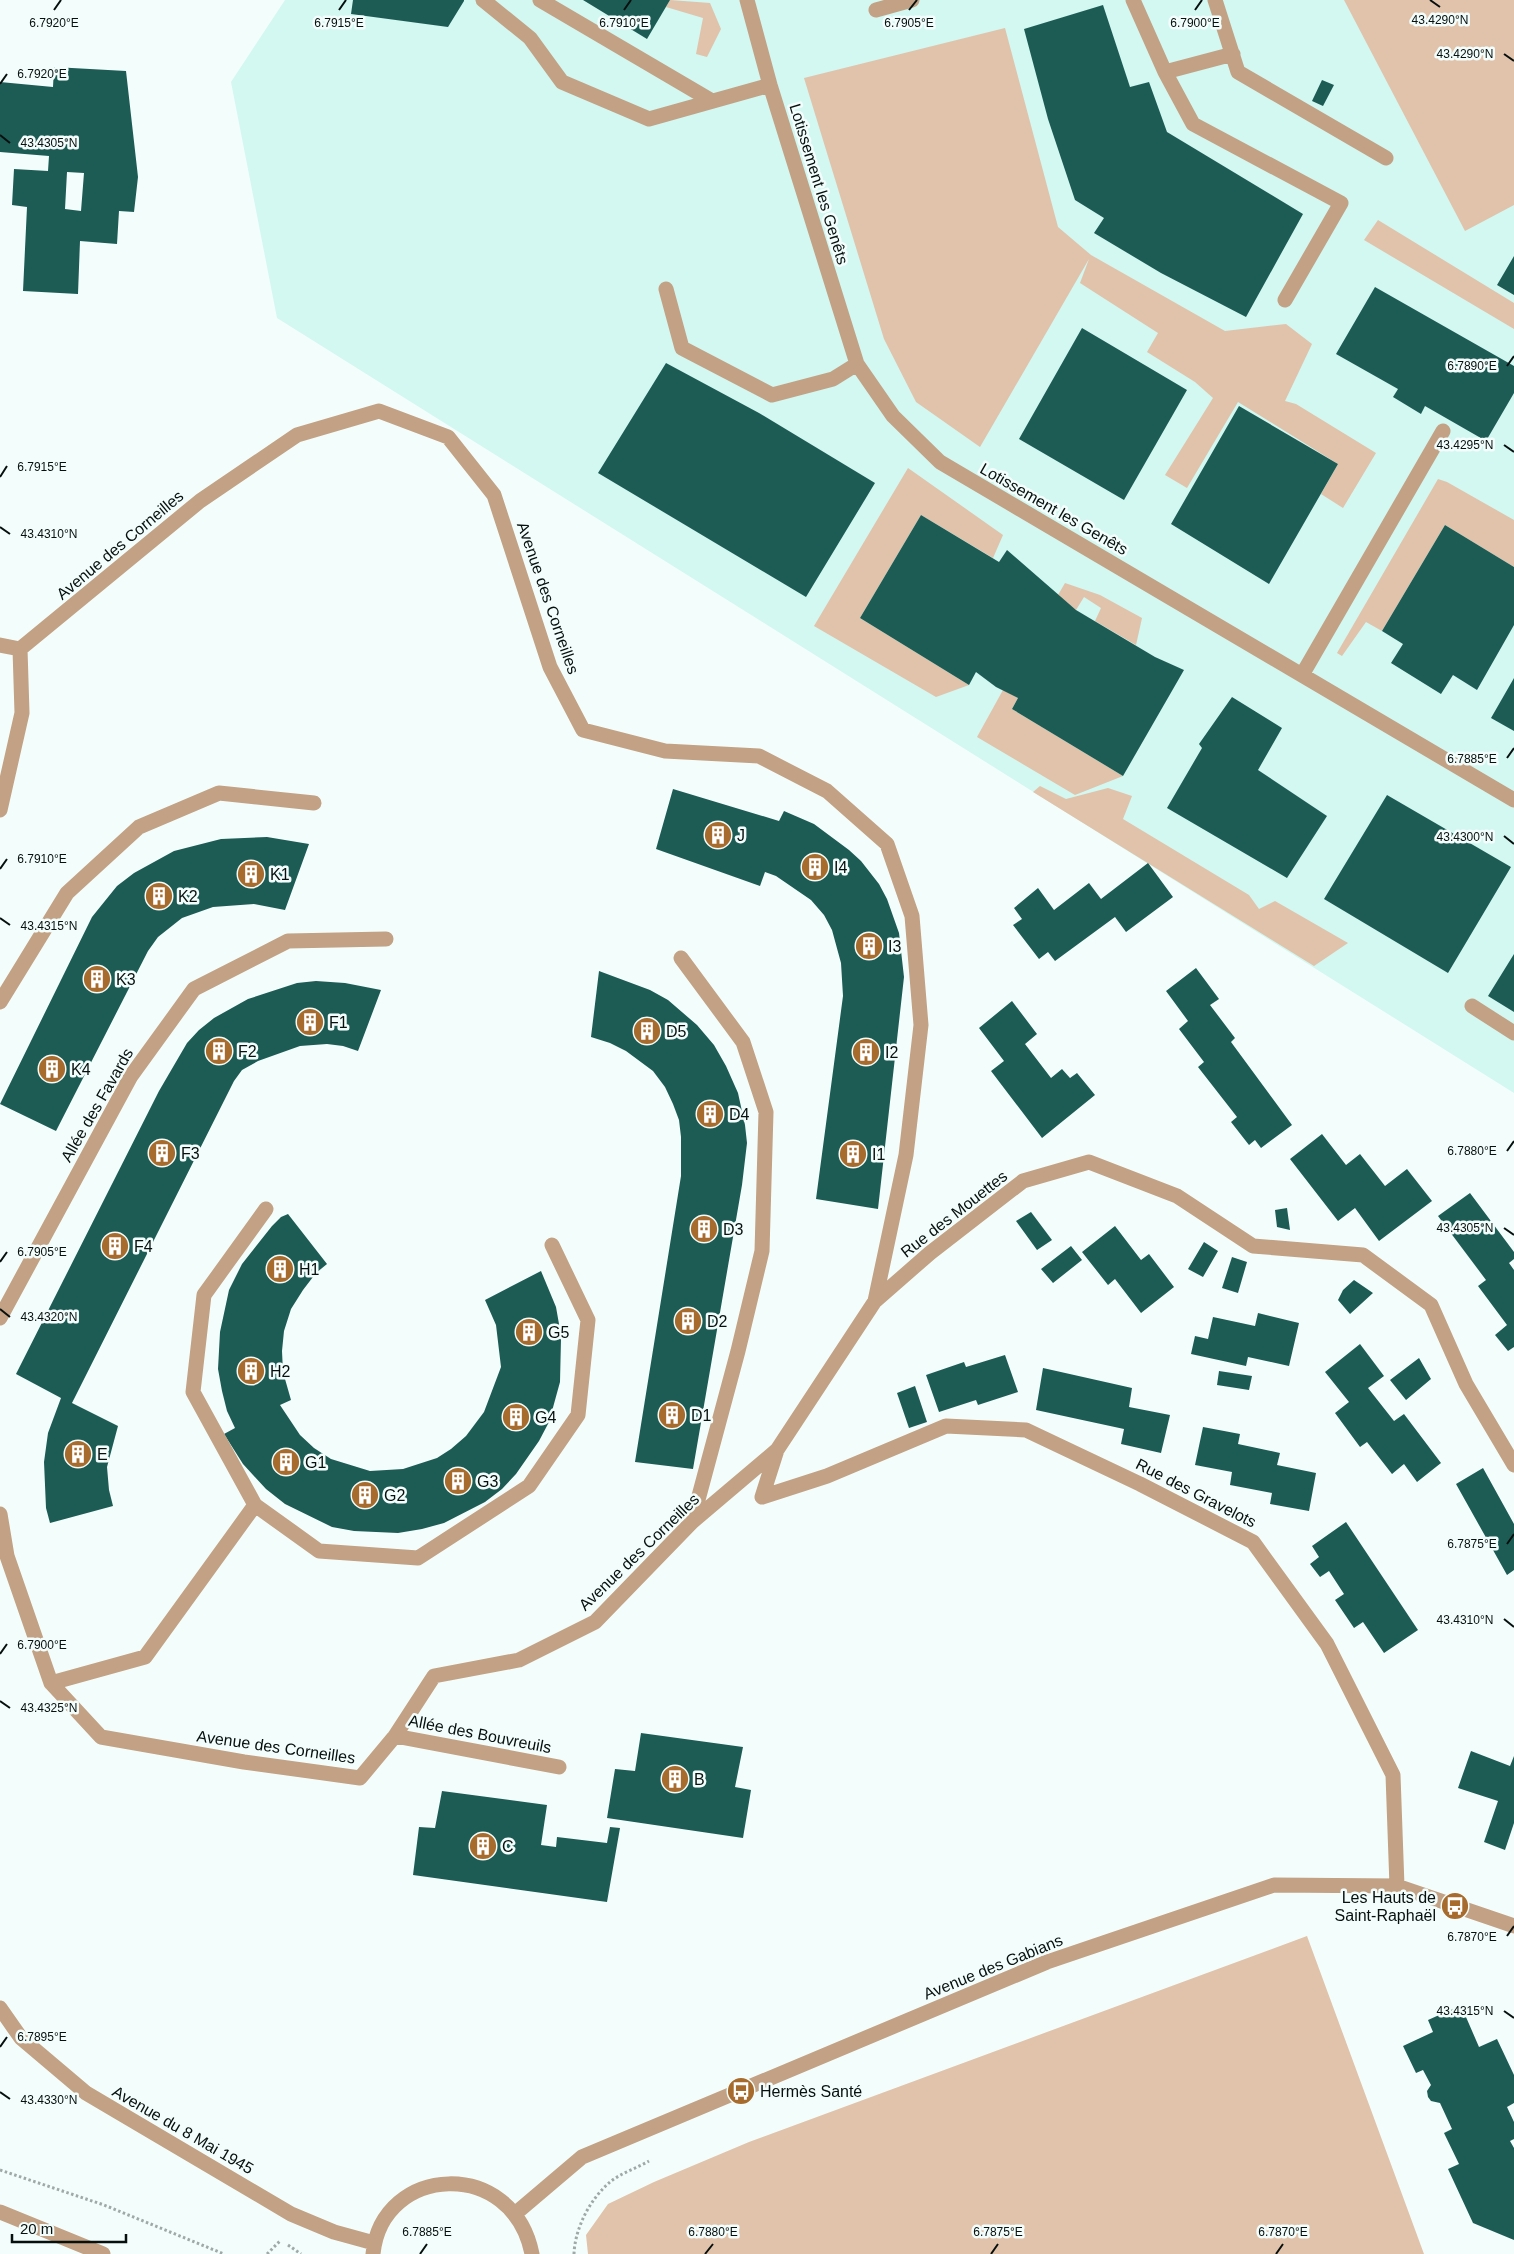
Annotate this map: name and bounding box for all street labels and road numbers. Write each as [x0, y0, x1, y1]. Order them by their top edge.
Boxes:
street label: Lotissement les Genêts [786, 102, 852, 266]
street label: Lotissement les Genêts [977, 460, 1131, 558]
street label: Avenue des Corneilles [53, 487, 187, 603]
street label: Avenue des Corneilles [514, 520, 582, 676]
street label: Allée des Favards [58, 1045, 136, 1165]
street label: Rue des Mouettes [898, 1167, 1010, 1261]
street label: Rue des Gravelots [1133, 1455, 1259, 1531]
street label: Avenue des Corneilles [576, 1490, 702, 1614]
street label: Allée des Bouvreuils [407, 1712, 553, 1756]
street label: Avenue des Corneilles [196, 1727, 356, 1767]
street label: Avenue des Gabians [921, 1931, 1065, 2003]
street label: Avenue du 8 Mai 1945 [110, 2083, 257, 2177]

